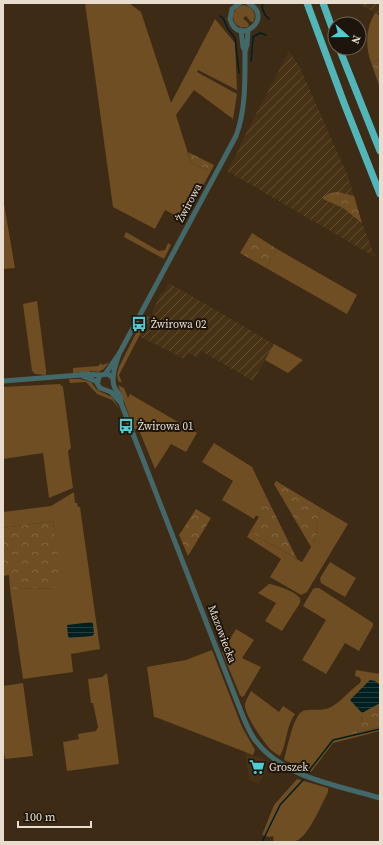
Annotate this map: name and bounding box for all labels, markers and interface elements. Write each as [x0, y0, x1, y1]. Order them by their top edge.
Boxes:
north arrow [327, 16, 367, 56]
text: N [347, 33, 364, 46]
street label: Żwirowa [173, 181, 206, 225]
bus stop icon: Żwirowa 02 [130, 315, 148, 333]
place label: Żwirowa 02 [151, 317, 207, 332]
bus stop icon: Żwirowa 01 [117, 417, 135, 435]
place label: Żwirowa 01 [138, 419, 193, 434]
street label: Mazowiecka [204, 603, 240, 665]
supermarket icon: Groszek [248, 758, 266, 776]
place label: Groszek [269, 760, 309, 775]
scale bar [18, 803, 91, 829]
text: 100 m [24, 809, 56, 825]

